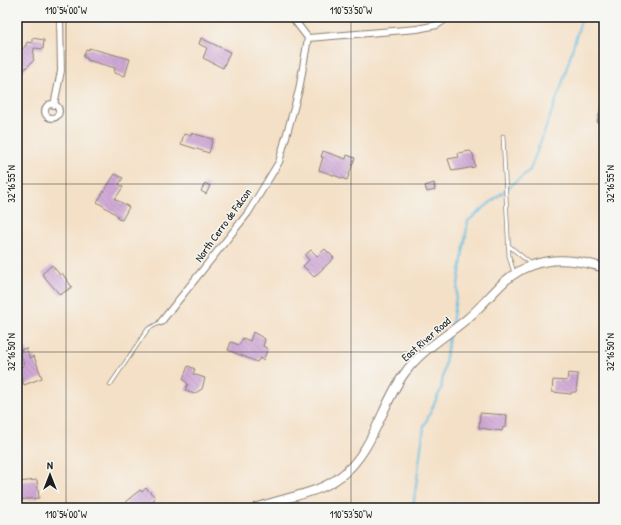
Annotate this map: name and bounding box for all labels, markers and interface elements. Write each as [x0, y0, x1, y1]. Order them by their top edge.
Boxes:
text: 110°54'00"W [45, 4, 88, 17]
text: 110°53'50"W [330, 4, 373, 17]
text: 32°16'55"N [5, 165, 18, 203]
text: 32°16'55"N [604, 165, 617, 203]
street label: North Cerro de Falcon [192, 185, 254, 265]
street label: East River Road [398, 313, 454, 364]
text: 32°16'50"N [5, 333, 18, 371]
text: 32°16'50"N [604, 333, 617, 371]
north arrow [30, 455, 70, 495]
text: N [47, 458, 53, 472]
text: 110°54'00"W [45, 508, 88, 521]
text: 110°53'50"W [330, 508, 373, 521]

